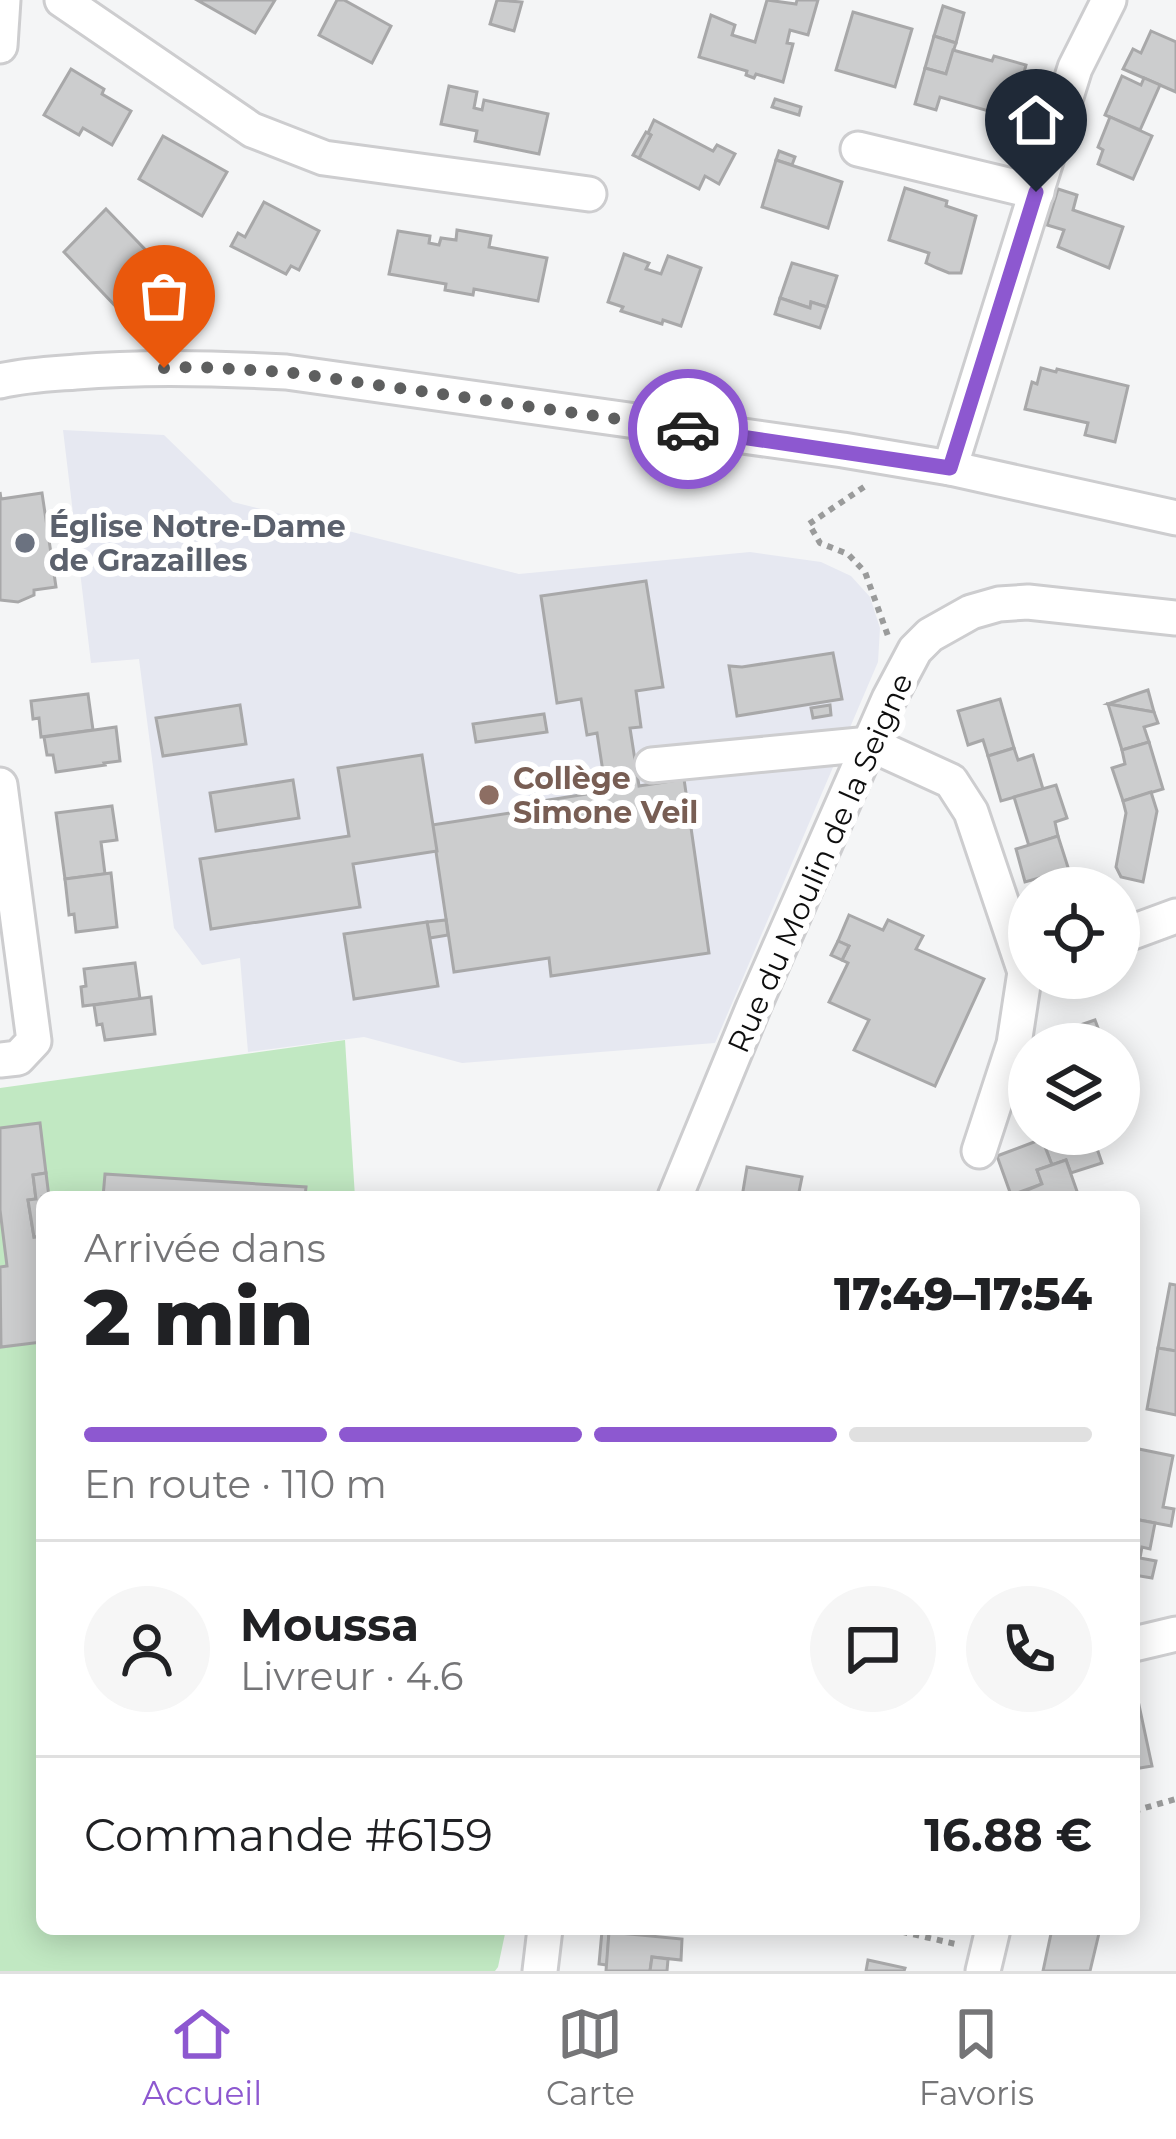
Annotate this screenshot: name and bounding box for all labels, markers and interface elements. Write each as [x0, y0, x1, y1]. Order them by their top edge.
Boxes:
pin [985, 69, 1087, 192]
icon: home [1003, 87, 1069, 153]
pin [113, 245, 215, 368]
icon: bag [131, 263, 197, 329]
courier [628, 369, 748, 489]
icon: car [655, 396, 721, 462]
place label: Église Notre-Dame de Grazailles [49, 508, 346, 579]
marker: Église Notre-Dame de Grazailles [12, 530, 38, 556]
street label: Rue du Moulin de la Seigne [719, 667, 921, 1059]
place label: Collège Simone Veil [513, 760, 698, 831]
marker: Collège Simone Veil [476, 782, 502, 808]
map controls [1008, 867, 1140, 1155]
button: locate [1008, 867, 1140, 999]
button: layers [1008, 1023, 1140, 1155]
text: Arrivée dans [84, 1224, 326, 1272]
text: 17:49–17:54 [834, 1266, 1092, 1321]
text: 2 min [84, 1269, 314, 1365]
text: En route · 110 m [84, 1460, 387, 1508]
button: person [84, 1586, 210, 1712]
button: chat [810, 1586, 936, 1712]
button: phone [966, 1586, 1092, 1712]
text: Moussa [240, 1597, 419, 1652]
text: Livreur · 4.6 [240, 1652, 464, 1700]
text: Commande #6159 [84, 1807, 493, 1862]
text: 16.88 € [924, 1807, 1092, 1862]
tab: Accueil [142, 2001, 262, 2113]
tab: Carte [546, 2001, 635, 2113]
tab: Favoris [919, 2001, 1034, 2113]

